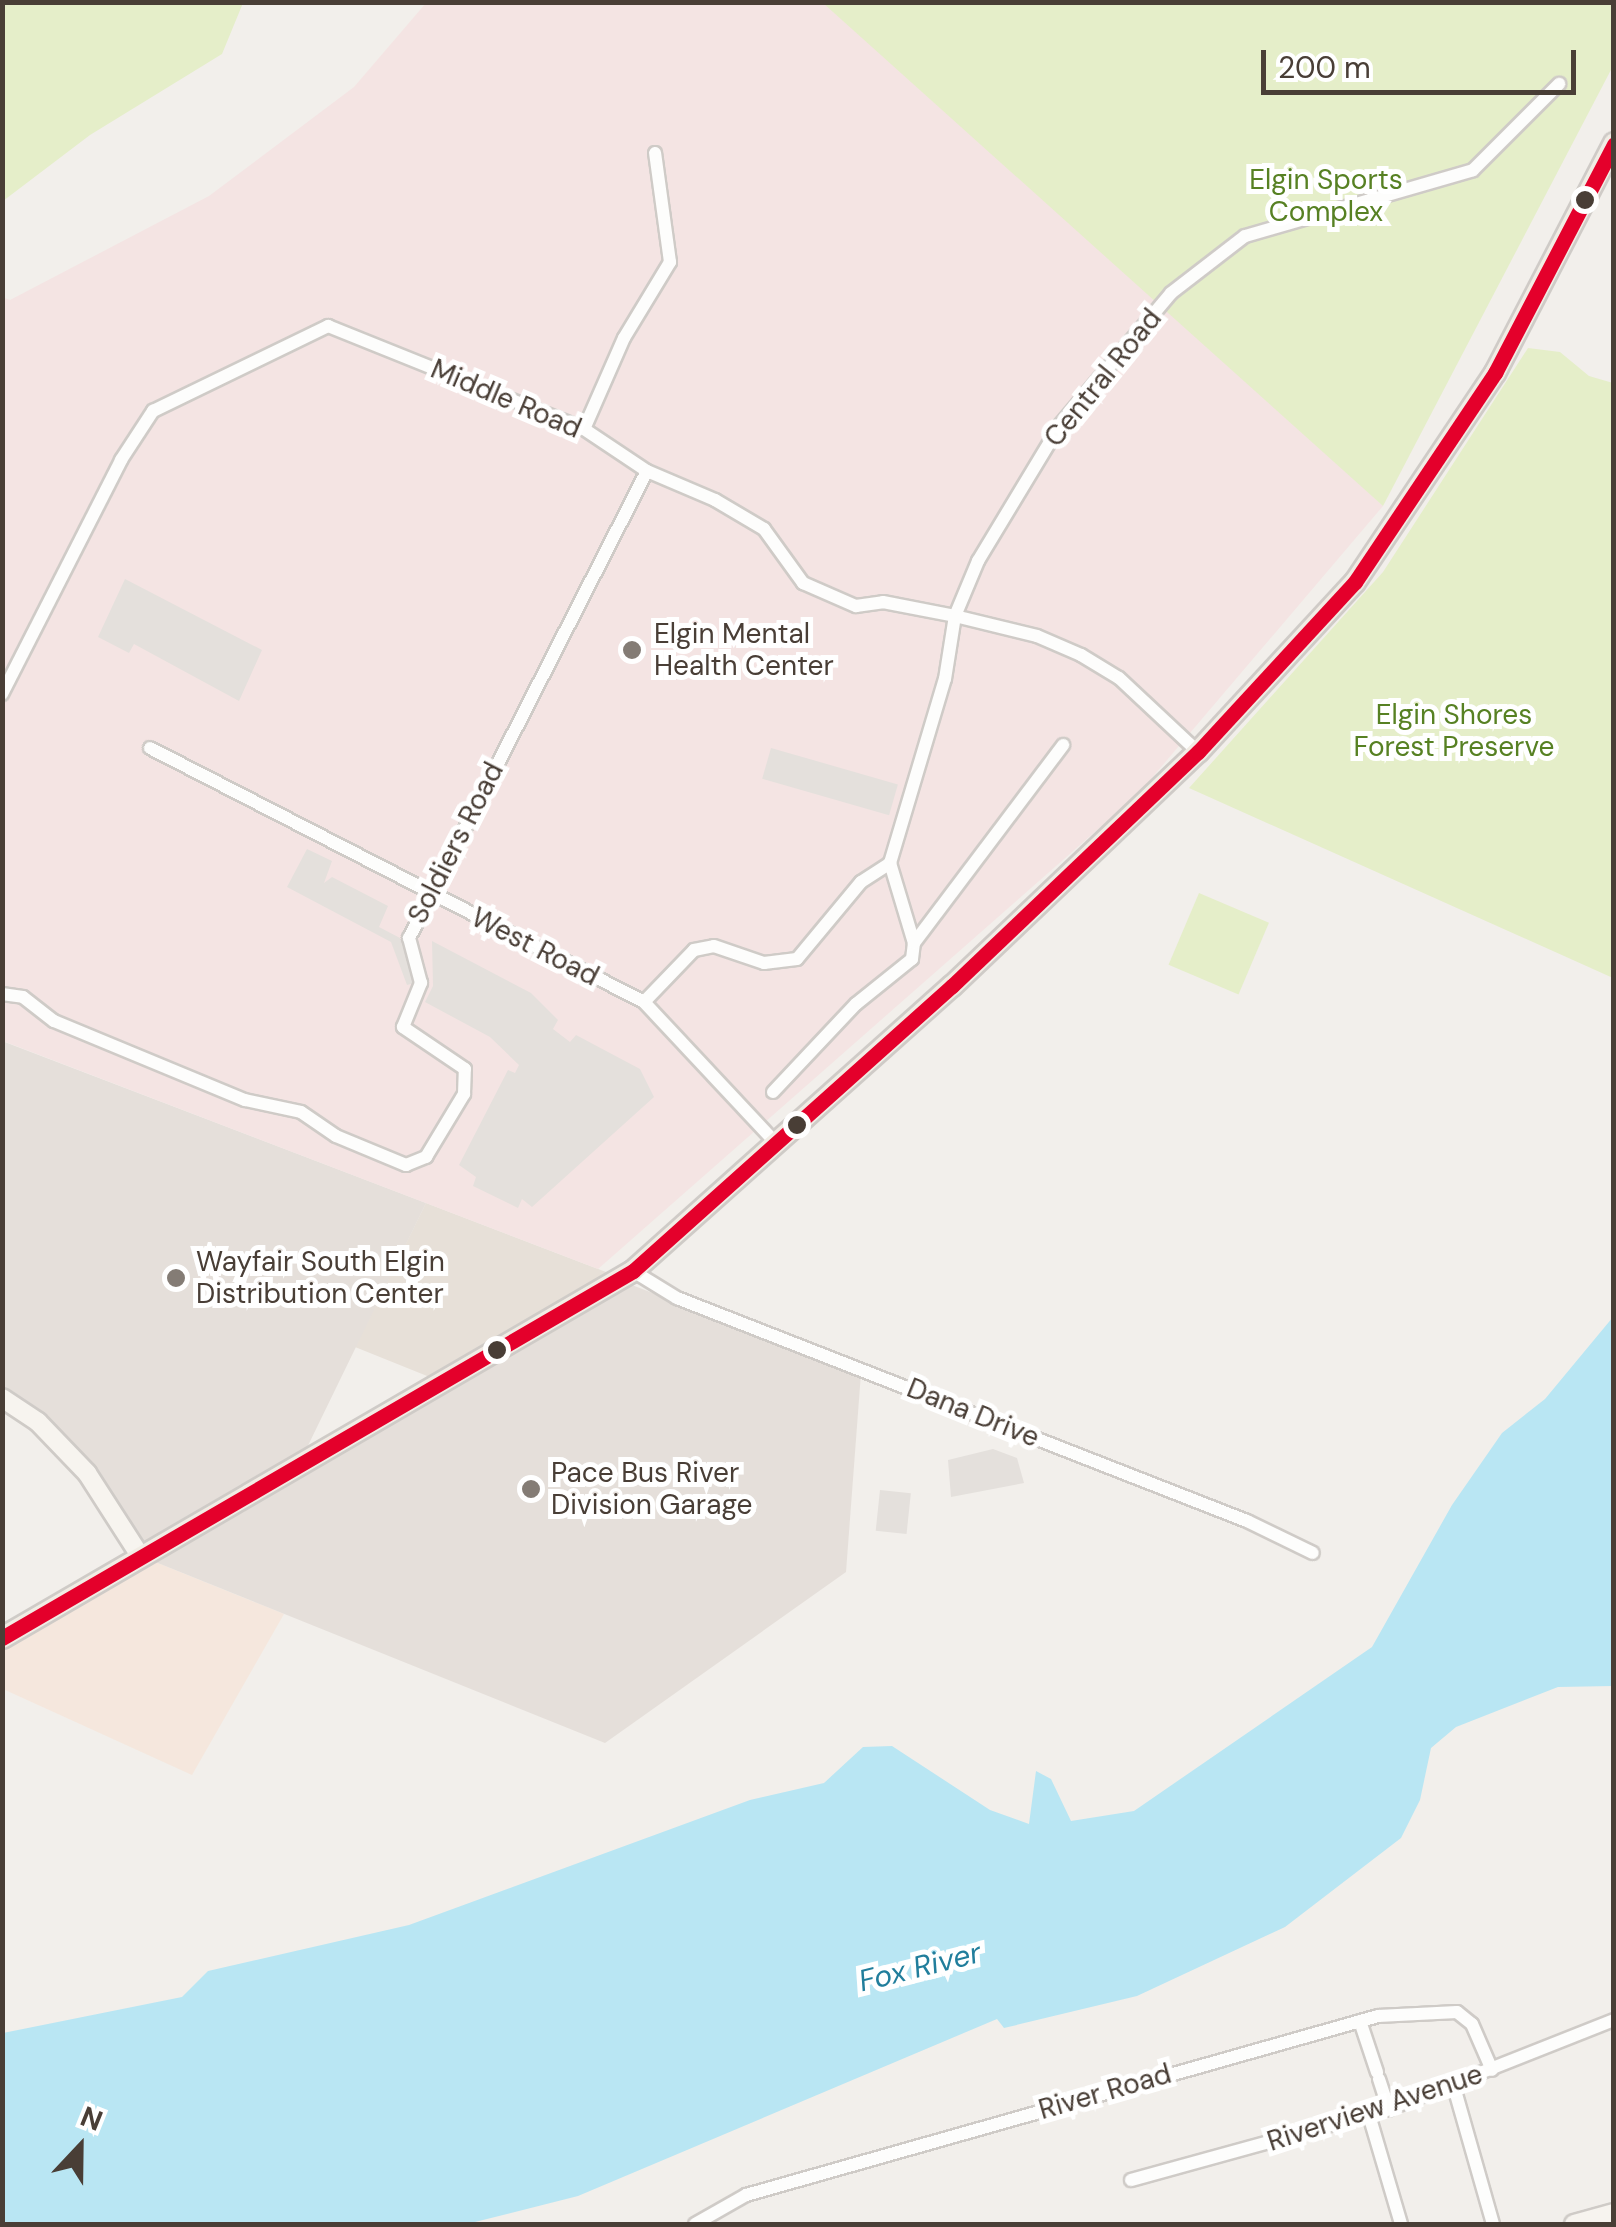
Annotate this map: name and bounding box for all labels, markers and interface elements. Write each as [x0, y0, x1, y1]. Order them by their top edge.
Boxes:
scale bar [1266, 30, 1581, 92]
text: 200 m [1278, 48, 1371, 87]
park label: Elgin Sports Complex [1249, 163, 1403, 229]
unlabelled marker [1575, 190, 1595, 210]
street label: Central Road [1037, 302, 1169, 454]
street label: Middle Road [426, 352, 586, 446]
place label: Elgin Mental Health Center [654, 617, 834, 683]
marker: Elgin Mental Health Center [619, 637, 645, 663]
park label: Elgin Shores Forest Preserve [1354, 698, 1554, 764]
street label: Soldiers Road [401, 757, 511, 929]
street label: West Road [466, 901, 604, 993]
unlabelled marker [787, 1115, 807, 1135]
place label: Wayfair South Elgin Distribution Center [196, 1245, 445, 1311]
marker: Wayfair South Elgin Distribution Center [165, 1267, 187, 1289]
unlabelled marker [487, 1340, 507, 1360]
street label: Dana Drive [902, 1371, 1044, 1455]
place label: Pace Bus River Division Garage [551, 1456, 752, 1522]
marker: Pace Bus River Division Garage [520, 1478, 542, 1500]
water label: Fox River [855, 1934, 985, 2000]
street label: River Road [1035, 2057, 1175, 2127]
street label: Riverview Avenue [1263, 2057, 1487, 2159]
north arrow [30, 2097, 130, 2197]
text: N [75, 2098, 108, 2140]

